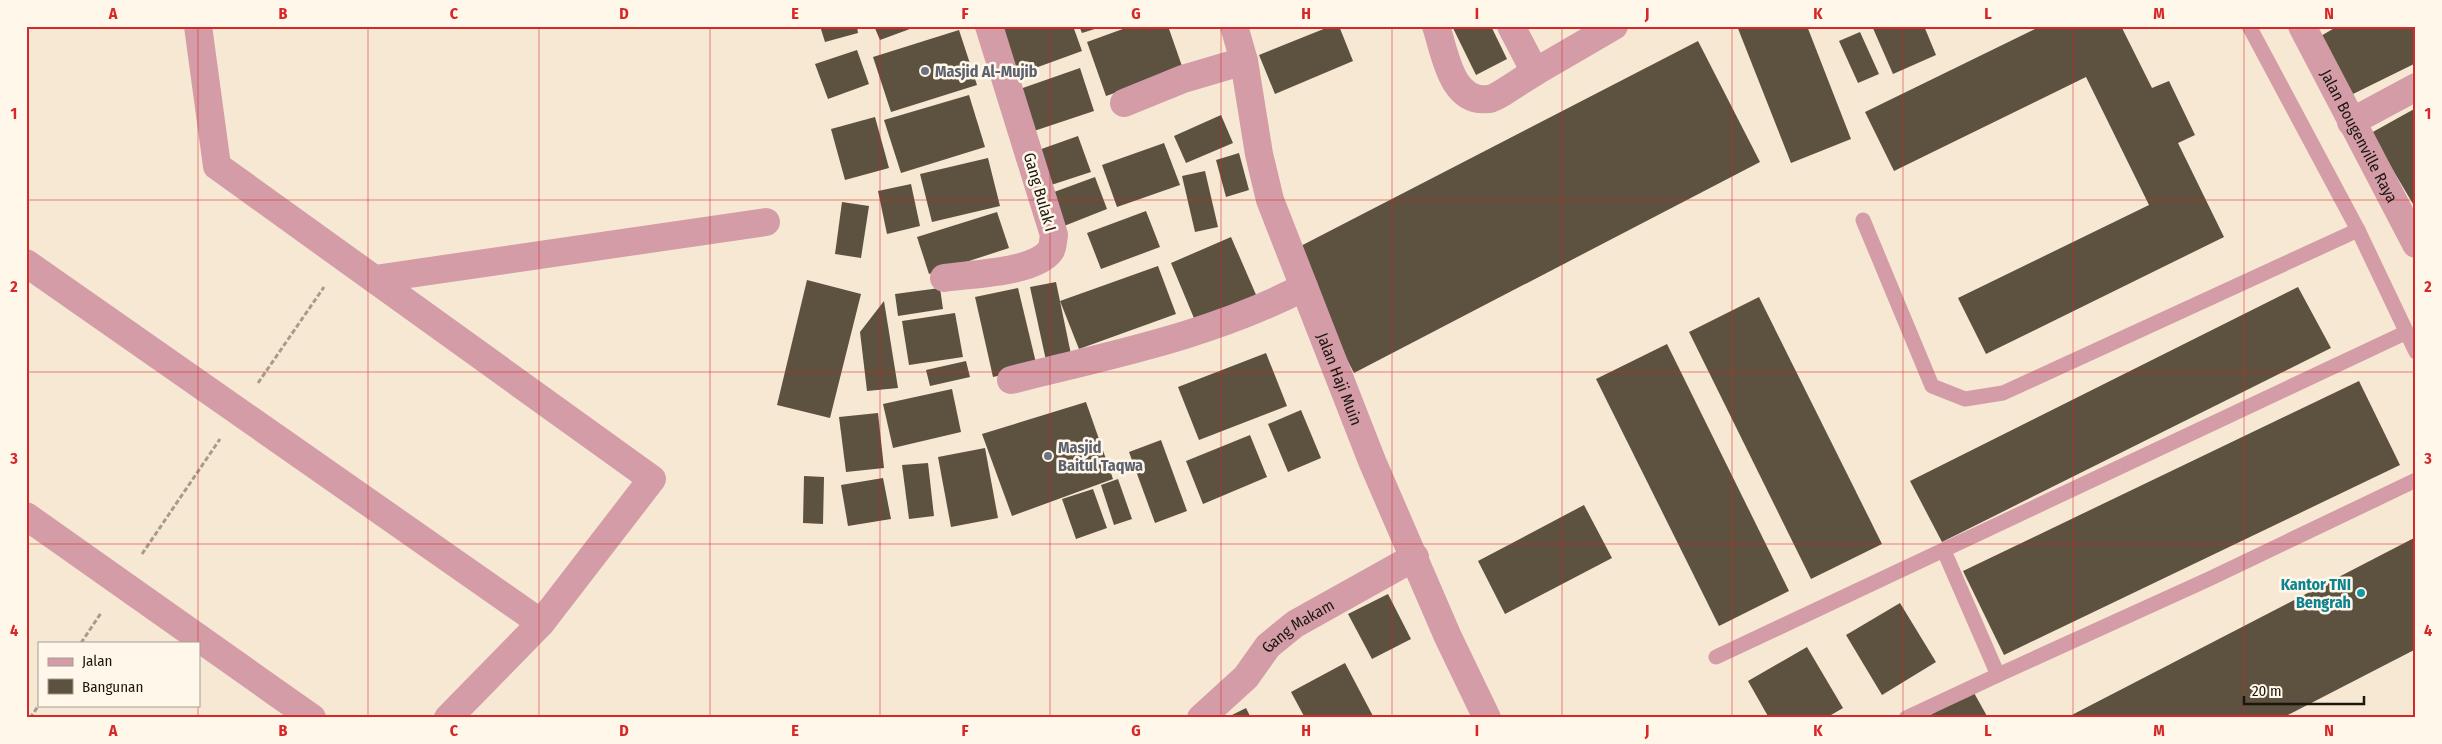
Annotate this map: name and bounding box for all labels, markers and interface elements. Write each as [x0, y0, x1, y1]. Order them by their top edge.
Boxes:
text: A [108, 4, 118, 23]
text: B [279, 4, 288, 23]
text: C [450, 4, 459, 23]
text: D [619, 4, 629, 23]
text: E [791, 4, 799, 23]
text: F [961, 4, 969, 23]
text: G [1131, 4, 1141, 23]
text: H [1301, 4, 1311, 23]
text: I [1475, 4, 1479, 23]
text: J [1644, 4, 1649, 23]
text: K [1813, 4, 1823, 23]
text: L [1984, 4, 1992, 23]
text: M [2153, 4, 2165, 23]
text: N [2324, 4, 2334, 23]
place label: Masjid Al-Mujib [935, 62, 1038, 81]
marker: Masjid Al-Mujib [919, 65, 931, 77]
street label: Jalan Bougenville Raya [2317, 66, 2402, 206]
text: 1 [11, 104, 17, 123]
text: 1 [2425, 104, 2431, 123]
street label: Gang Bulak I [1020, 150, 1060, 234]
text: 2 [9, 277, 18, 296]
text: 2 [2423, 277, 2432, 296]
street label: Jalan Haji Muin [1313, 330, 1367, 428]
place label: Masjid Baitul Taqwa [1058, 438, 1143, 475]
text: 3 [9, 449, 18, 468]
text: 3 [2423, 449, 2432, 468]
marker: Masjid Baitul Taqwa [1042, 450, 1054, 462]
place label: Kantor TNI Bengrah [2281, 575, 2351, 612]
marker: Kantor TNI Bengrah [2355, 587, 2367, 599]
street label: Gang Makam [1257, 595, 1337, 656]
text: 4 [10, 621, 18, 640]
text: 4 [2424, 621, 2432, 640]
legend [38, 642, 200, 706]
text: Jalan [82, 652, 112, 670]
scale bar [2244, 674, 2364, 706]
text: Bangunan [82, 678, 143, 696]
text: 20 m [2252, 682, 2282, 700]
text: A [108, 721, 118, 740]
text: B [279, 721, 288, 740]
text: C [450, 721, 459, 740]
text: D [619, 721, 629, 740]
text: E [791, 721, 799, 740]
text: F [961, 721, 969, 740]
text: G [1131, 721, 1141, 740]
text: H [1301, 721, 1311, 740]
text: I [1475, 721, 1479, 740]
text: J [1644, 721, 1649, 740]
text: K [1813, 721, 1823, 740]
text: L [1984, 721, 1992, 740]
text: M [2153, 721, 2165, 740]
text: N [2324, 721, 2334, 740]

